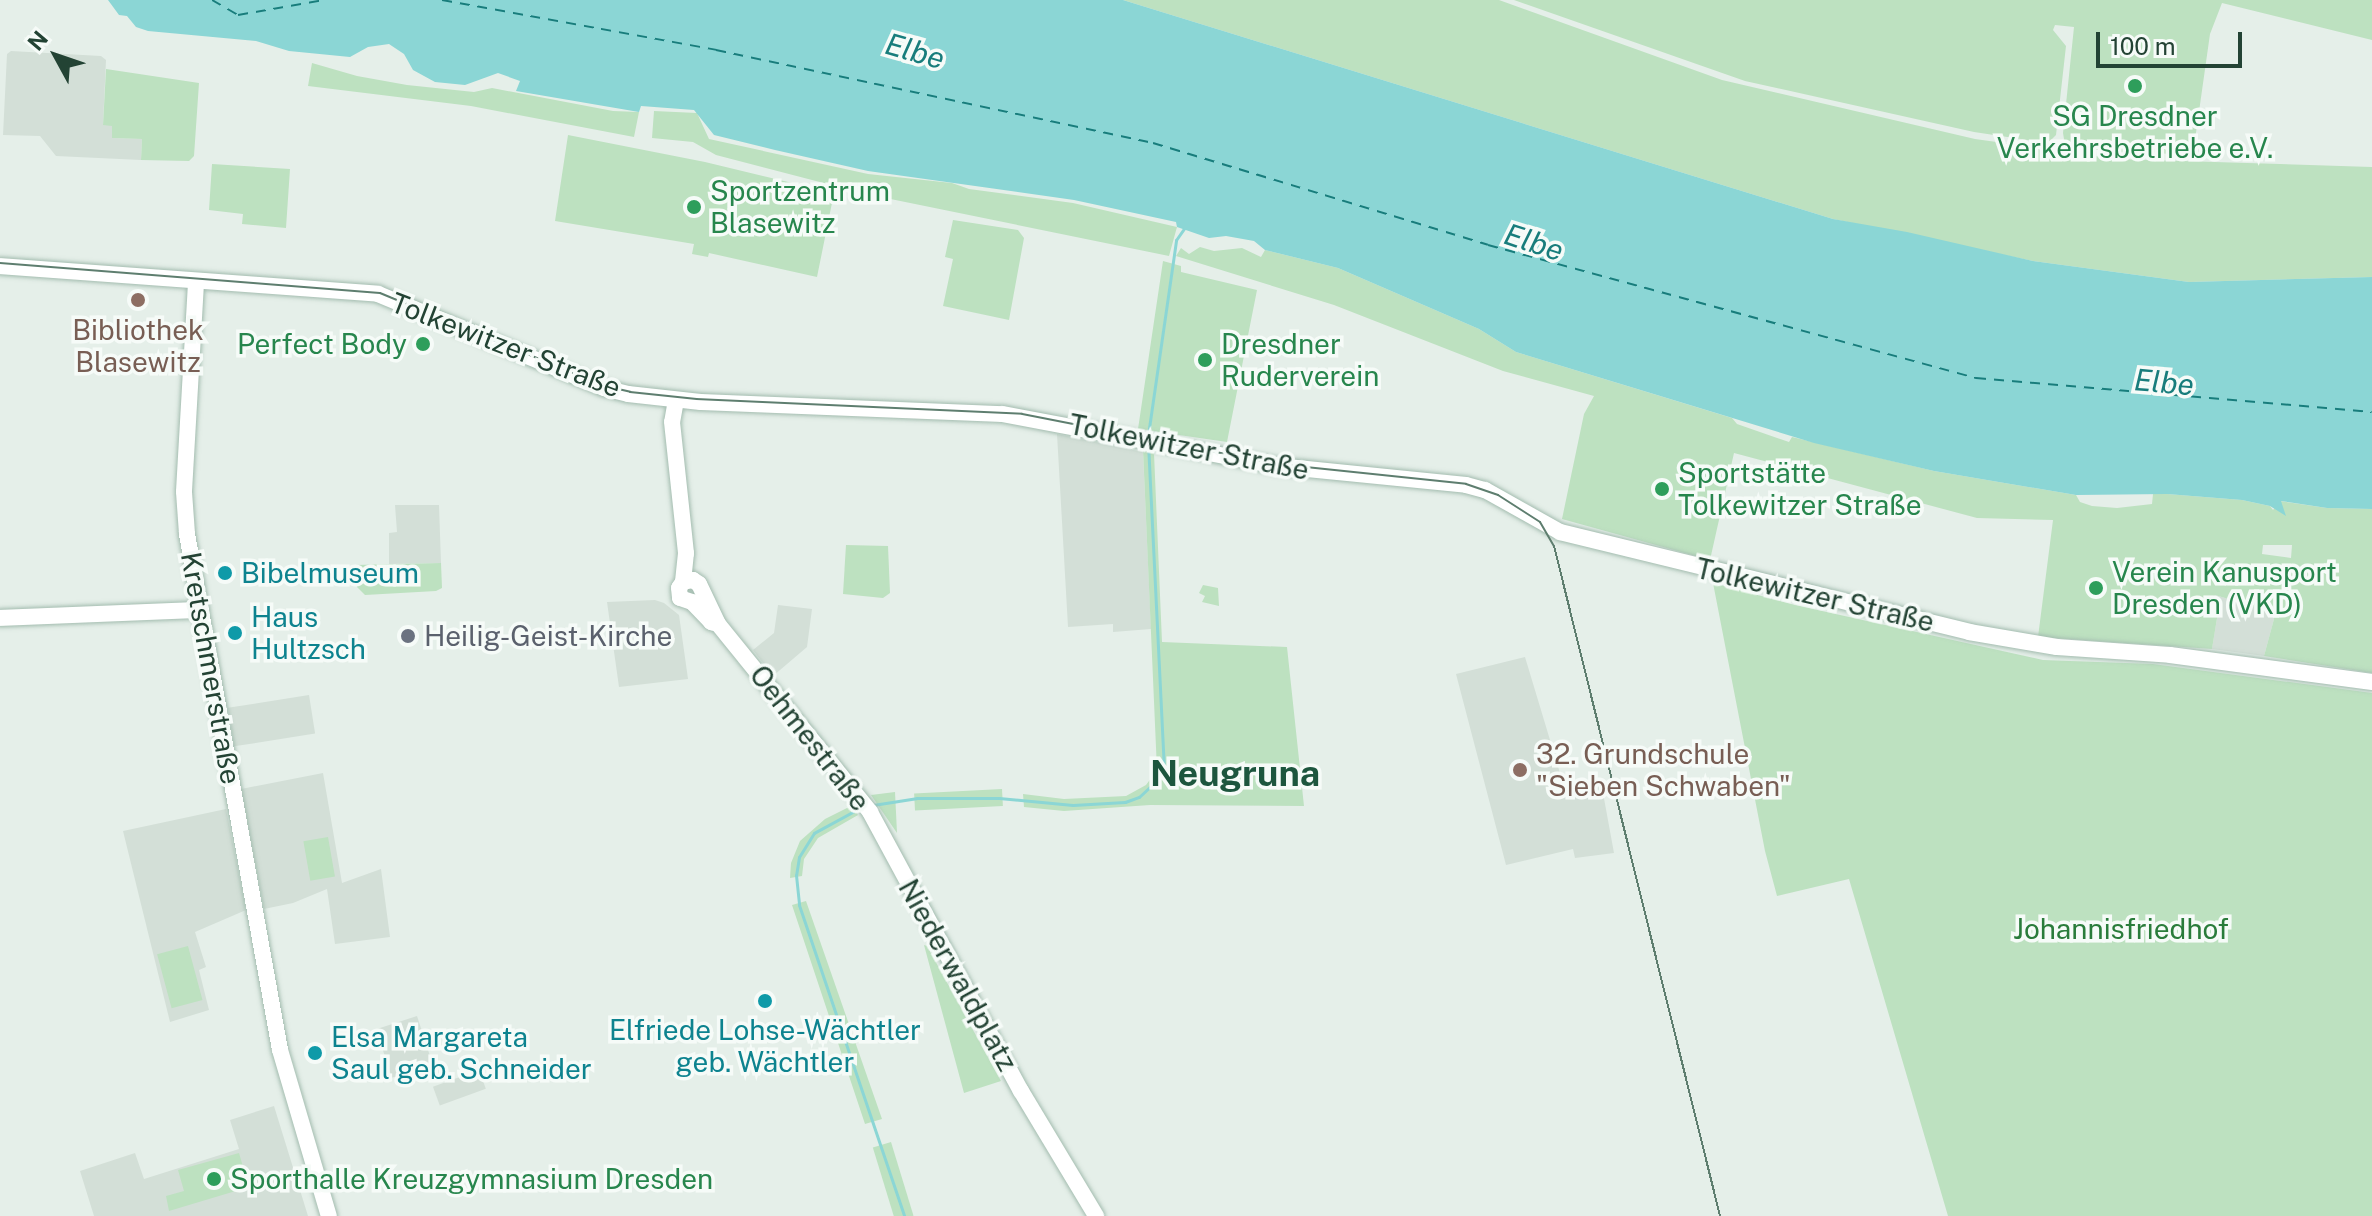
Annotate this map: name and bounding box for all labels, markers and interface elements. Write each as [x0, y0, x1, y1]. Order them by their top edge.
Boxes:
north arrow [16, 16, 96, 96]
scale bar [2100, 16, 2246, 66]
water label: Elbe [881, 25, 949, 77]
text: N [22, 26, 53, 56]
text: 100 m [2110, 32, 2176, 60]
marker: SG Dresdner Verkehrsbetriebe e.V. [2126, 77, 2144, 95]
place label: SG Dresdner Verkehrsbetriebe e.V. [1996, 99, 2274, 165]
place label: Sportzentrum Blasewitz [710, 174, 890, 240]
marker: Sportzentrum Blasewitz [685, 198, 703, 216]
water label: Elbe [1500, 216, 1568, 268]
street label: Tolkewitzer Straße [386, 286, 626, 404]
marker: Bibliothek Blasewitz [129, 291, 147, 309]
place label: Bibliothek Blasewitz [72, 313, 204, 379]
place label: Perfect Body [237, 327, 407, 361]
place label: Dresdner Ruderverein [1221, 327, 1379, 393]
marker: Perfect Body [414, 335, 432, 353]
marker: Dresdner Ruderverein [1196, 351, 1214, 369]
water label: Elbe [2133, 361, 2195, 403]
street label: Tolkewitzer Straße [1066, 407, 1312, 487]
place label: Sportstätte Tolkewitzer Straße [1678, 456, 1922, 522]
marker: Sportstätte Tolkewitzer Straße [1653, 480, 1671, 498]
street label: Kretschmerstraße [174, 549, 248, 787]
street label: Tolkewitzer Straße [1693, 551, 1937, 639]
place label: Verein Kanusport Dresden (VKD) [2112, 555, 2337, 621]
place label: Bibelmuseum [241, 556, 419, 590]
marker: Bibelmuseum [216, 564, 234, 582]
marker: Verein Kanusport Dresden (VKD) [2087, 579, 2105, 597]
place label: Haus Hultzsch [251, 600, 366, 666]
place label: Heilig-Geist-Kirche [424, 619, 672, 653]
marker: Haus Hultzsch [226, 624, 244, 642]
marker: Heilig-Geist-Kirche [399, 627, 417, 645]
street label: Oehmestraße [743, 659, 877, 817]
place label: 32. Grundschule "Sieben Schwaben" [1536, 737, 1791, 803]
district label: Neugruna [1150, 752, 1320, 796]
marker: 32. Grundschule "Sieben Schwaben" [1511, 761, 1529, 779]
street label: Niederwaldplatz [892, 873, 1024, 1077]
park label: Johannisfriedhof [2013, 912, 2229, 946]
marker: Elfriede Lohse-Wächtler geb. Wächtler [756, 992, 774, 1010]
place label: Elfriede Lohse-Wächtler geb. Wächtler [609, 1013, 921, 1079]
place label: Elsa Margareta Saul geb. Schneider [331, 1020, 592, 1086]
marker: Elsa Margareta Saul geb. Schneider [306, 1044, 324, 1062]
place label: Sporthalle Kreuzgymnasium Dresden [230, 1162, 713, 1196]
marker: Sporthalle Kreuzgymnasium Dresden [205, 1170, 223, 1188]

